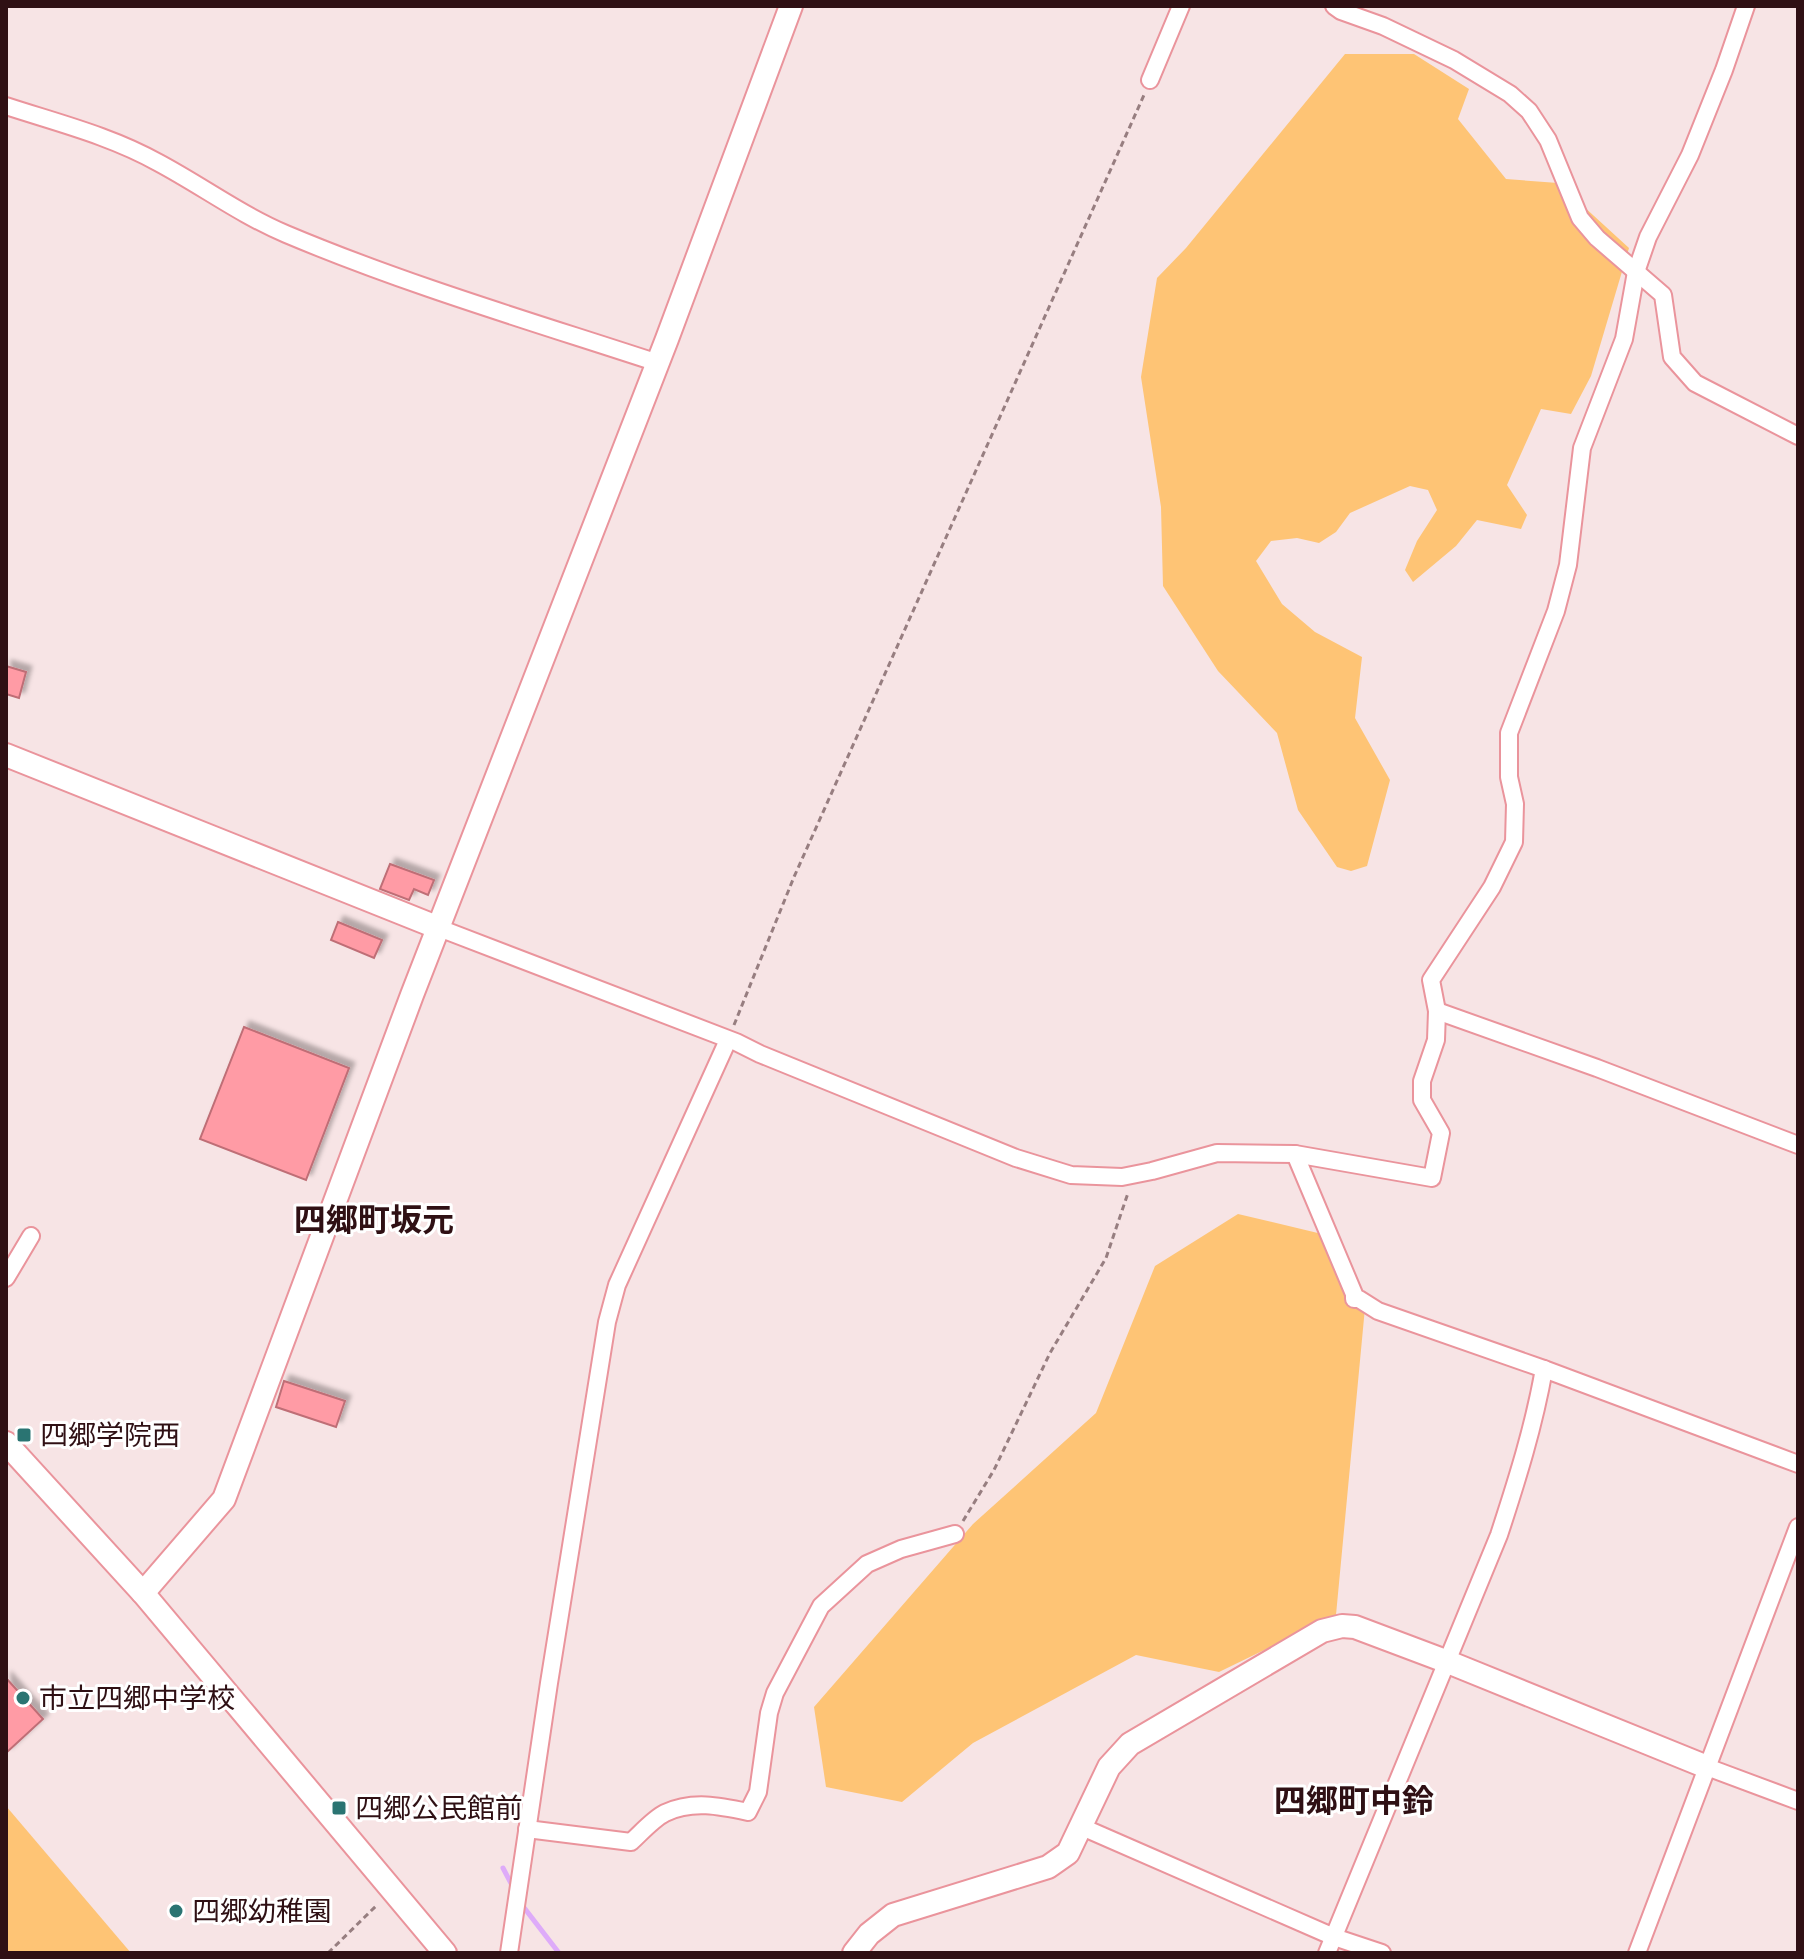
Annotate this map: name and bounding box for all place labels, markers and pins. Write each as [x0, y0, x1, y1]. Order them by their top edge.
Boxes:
place label: 四郷学院西 [40, 1417, 180, 1455]
marker: 四郷学院西 [15, 1426, 33, 1444]
place label: 市立四郷中学校 [39, 1680, 235, 1718]
marker: 市立四郷中学校 [14, 1689, 32, 1707]
place label: 四郷公民館前 [355, 1790, 523, 1828]
marker: 四郷公民館前 [330, 1799, 348, 1817]
place label: 四郷幼稚園 [192, 1893, 332, 1931]
marker: 四郷幼稚園 [167, 1902, 185, 1920]

